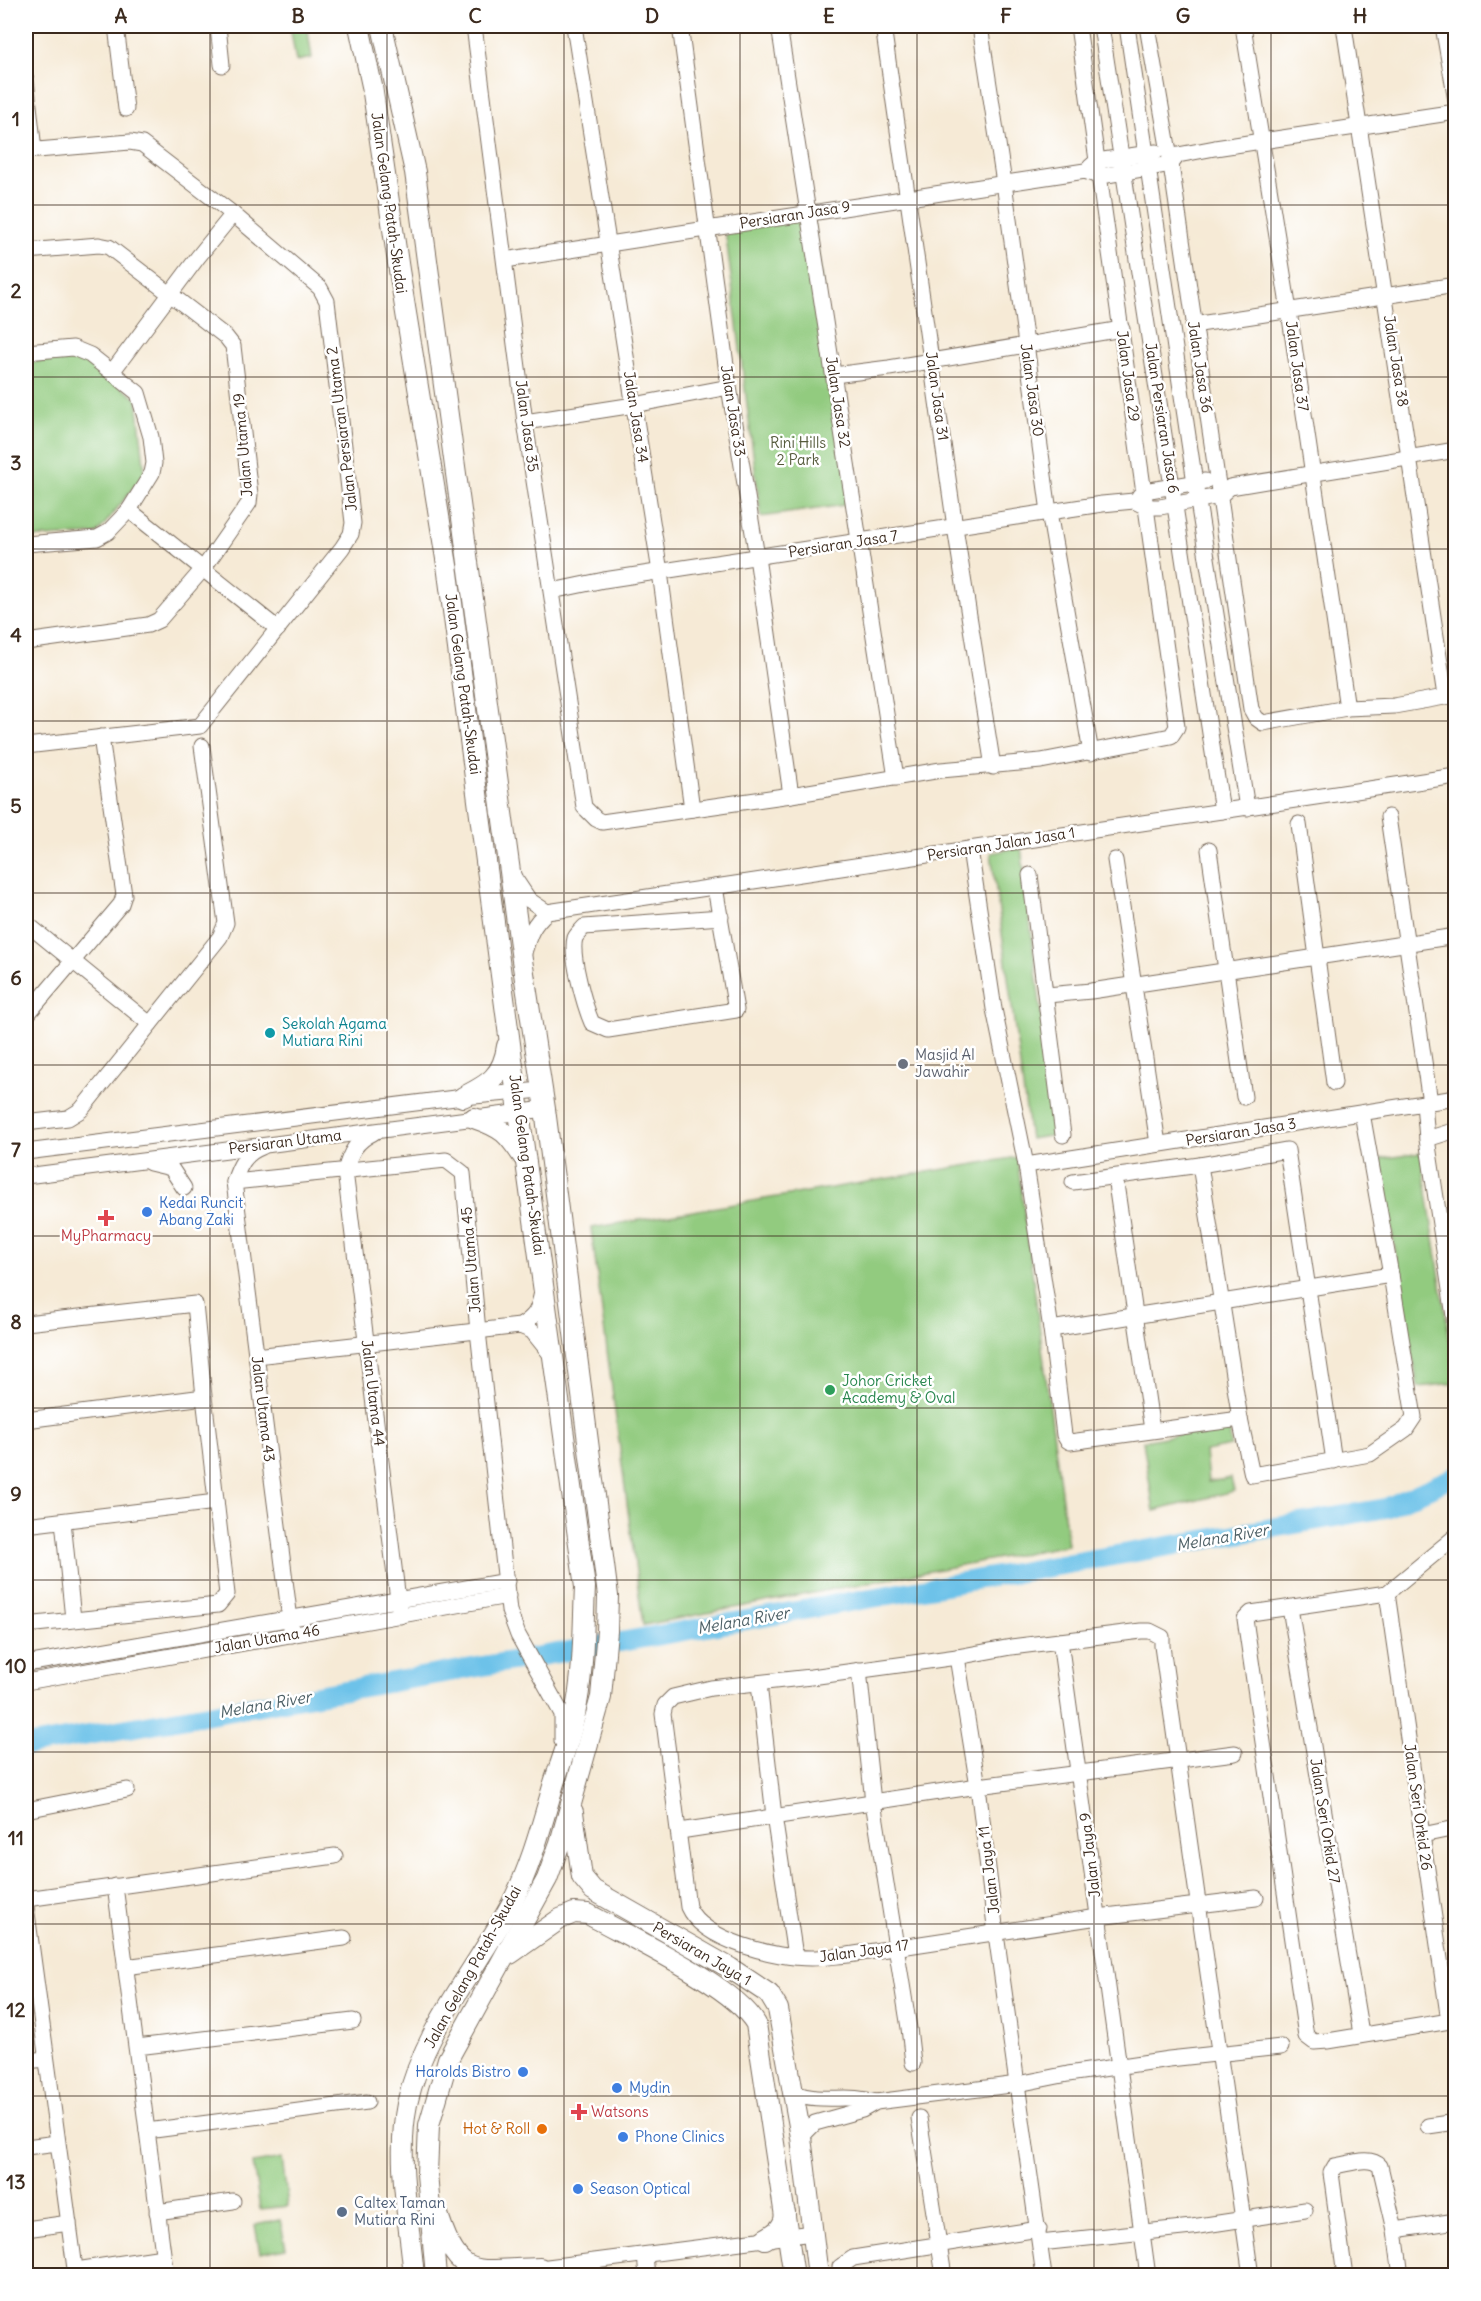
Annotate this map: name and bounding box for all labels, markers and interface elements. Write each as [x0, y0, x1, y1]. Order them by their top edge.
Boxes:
text: A [115, 3, 128, 28]
text: B [291, 3, 305, 28]
text: C [468, 3, 482, 28]
text: D [645, 3, 659, 28]
text: E [823, 3, 835, 28]
text: F [1000, 3, 1012, 28]
text: G [1176, 3, 1190, 28]
text: H [1353, 3, 1367, 28]
text: 1 [12, 106, 20, 131]
street label: Jalan Gelang Patah-Skudai [367, 111, 412, 295]
street label: Persiaran Jasa 9 [738, 196, 852, 233]
text: 2 [11, 278, 22, 303]
street label: Jalan Jasa 38 [1380, 314, 1413, 408]
street label: Jalan Jasa 37 [1282, 319, 1313, 412]
street label: Jalan Jasa 36 [1184, 320, 1217, 414]
street label: Jalan Jasa 29 [1113, 329, 1144, 423]
street label: Jalan Persiaran Jasa 6 [1141, 341, 1184, 495]
street label: Jalan Jasa 30 [1017, 342, 1048, 438]
street label: Jalan Persiaran Utama 2 [322, 346, 361, 513]
street label: Jalan Jasa 31 [922, 350, 953, 442]
street label: Jalan Jasa 32 [822, 355, 855, 449]
street label: Jalan Jasa 33 [717, 364, 750, 458]
street label: Jalan Jasa 34 [620, 370, 653, 464]
street label: Jalan Jasa 35 [512, 379, 543, 473]
street label: Jalan Utama 19 [229, 392, 257, 498]
park label: Rini Hills 2 Park [770, 433, 826, 469]
text: 3 [10, 450, 22, 475]
street label: Persiaran Jasa 7 [787, 525, 899, 562]
street label: Jalan Gelang Patah-Skudai [441, 592, 486, 776]
text: 4 [10, 622, 22, 647]
text: 5 [10, 793, 22, 818]
street label: Persiaran Jalan Jasa 1 [926, 822, 1076, 865]
text: 6 [10, 965, 22, 990]
place label: Sekolah Agama Mutiara Rini [282, 1014, 387, 1050]
marker: Sekolah Agama Mutiara Rini [263, 1026, 277, 1040]
place label: Masjid Al Jawahir [915, 1045, 975, 1081]
marker: Masjid Al Jawahir [896, 1057, 910, 1071]
street label: Jalan Gelang Patah-Skudai [505, 1073, 550, 1257]
street label: Persiaran Jasa 3 [1184, 1113, 1298, 1150]
street label: Persiaran Utama [227, 1125, 343, 1158]
text: 7 [11, 1137, 21, 1162]
place label: Kedai Runcit Abang Zaki [159, 1193, 243, 1229]
marker: Kedai Runcit Abang Zaki [140, 1205, 154, 1219]
street label: Jalan Utama 45 [456, 1206, 485, 1314]
marker: MyPharmacy [99, 1211, 113, 1225]
place label: MyPharmacy [61, 1226, 151, 1245]
text: 8 [10, 1309, 22, 1334]
street label: Jalan Utama 44 [358, 1339, 389, 1447]
street label: Jalan Utama 43 [248, 1355, 279, 1463]
place label: Johor Cricket Academy & Oval [842, 1371, 955, 1407]
marker: Johor Cricket Academy & Oval [823, 1383, 837, 1397]
text: 9 [10, 1481, 22, 1506]
water label: Melana River [1174, 1519, 1272, 1555]
water label: Melana River [695, 1602, 793, 1638]
street label: Jalan Utama 46 [213, 1620, 321, 1657]
text: 10 [5, 1653, 27, 1678]
water label: Melana River [217, 1686, 315, 1722]
street label: Jalan Seri Orkid 26 [1400, 1742, 1437, 1872]
street label: Jalan Seri Orkid 27 [1306, 1757, 1345, 1885]
street label: Jalan Jaya 9 [1075, 1811, 1104, 1899]
text: 11 [8, 1825, 24, 1850]
street label: Jalan Jaya 11 [974, 1825, 1003, 1915]
street label: Jalan Gelang Patah-Skudai [420, 1882, 525, 2051]
street label: Persiaran Jaya 1 [649, 1918, 755, 1990]
street label: Jalan Jaya 17 [818, 1935, 910, 1966]
text: 12 [7, 1997, 25, 2022]
place label: Harolds Bistro [415, 2062, 511, 2081]
marker: Harolds Bistro [516, 2065, 530, 2079]
place label: Mydin [629, 2078, 671, 2097]
marker: Mydin [610, 2081, 624, 2095]
place label: Watsons [591, 2102, 649, 2121]
marker: Watsons [572, 2105, 586, 2119]
place label: Hot & Roll [463, 2119, 530, 2138]
marker: Hot & Roll [535, 2122, 549, 2136]
place label: Phone Clinics [635, 2127, 725, 2146]
marker: Phone Clinics [616, 2130, 630, 2144]
text: 13 [6, 2169, 26, 2194]
place label: Season Optical [590, 2179, 690, 2198]
marker: Season Optical [571, 2182, 585, 2196]
place label: Caltex Taman Mutiara Rini [354, 2193, 446, 2229]
marker: Caltex Taman Mutiara Rini [335, 2205, 349, 2219]

